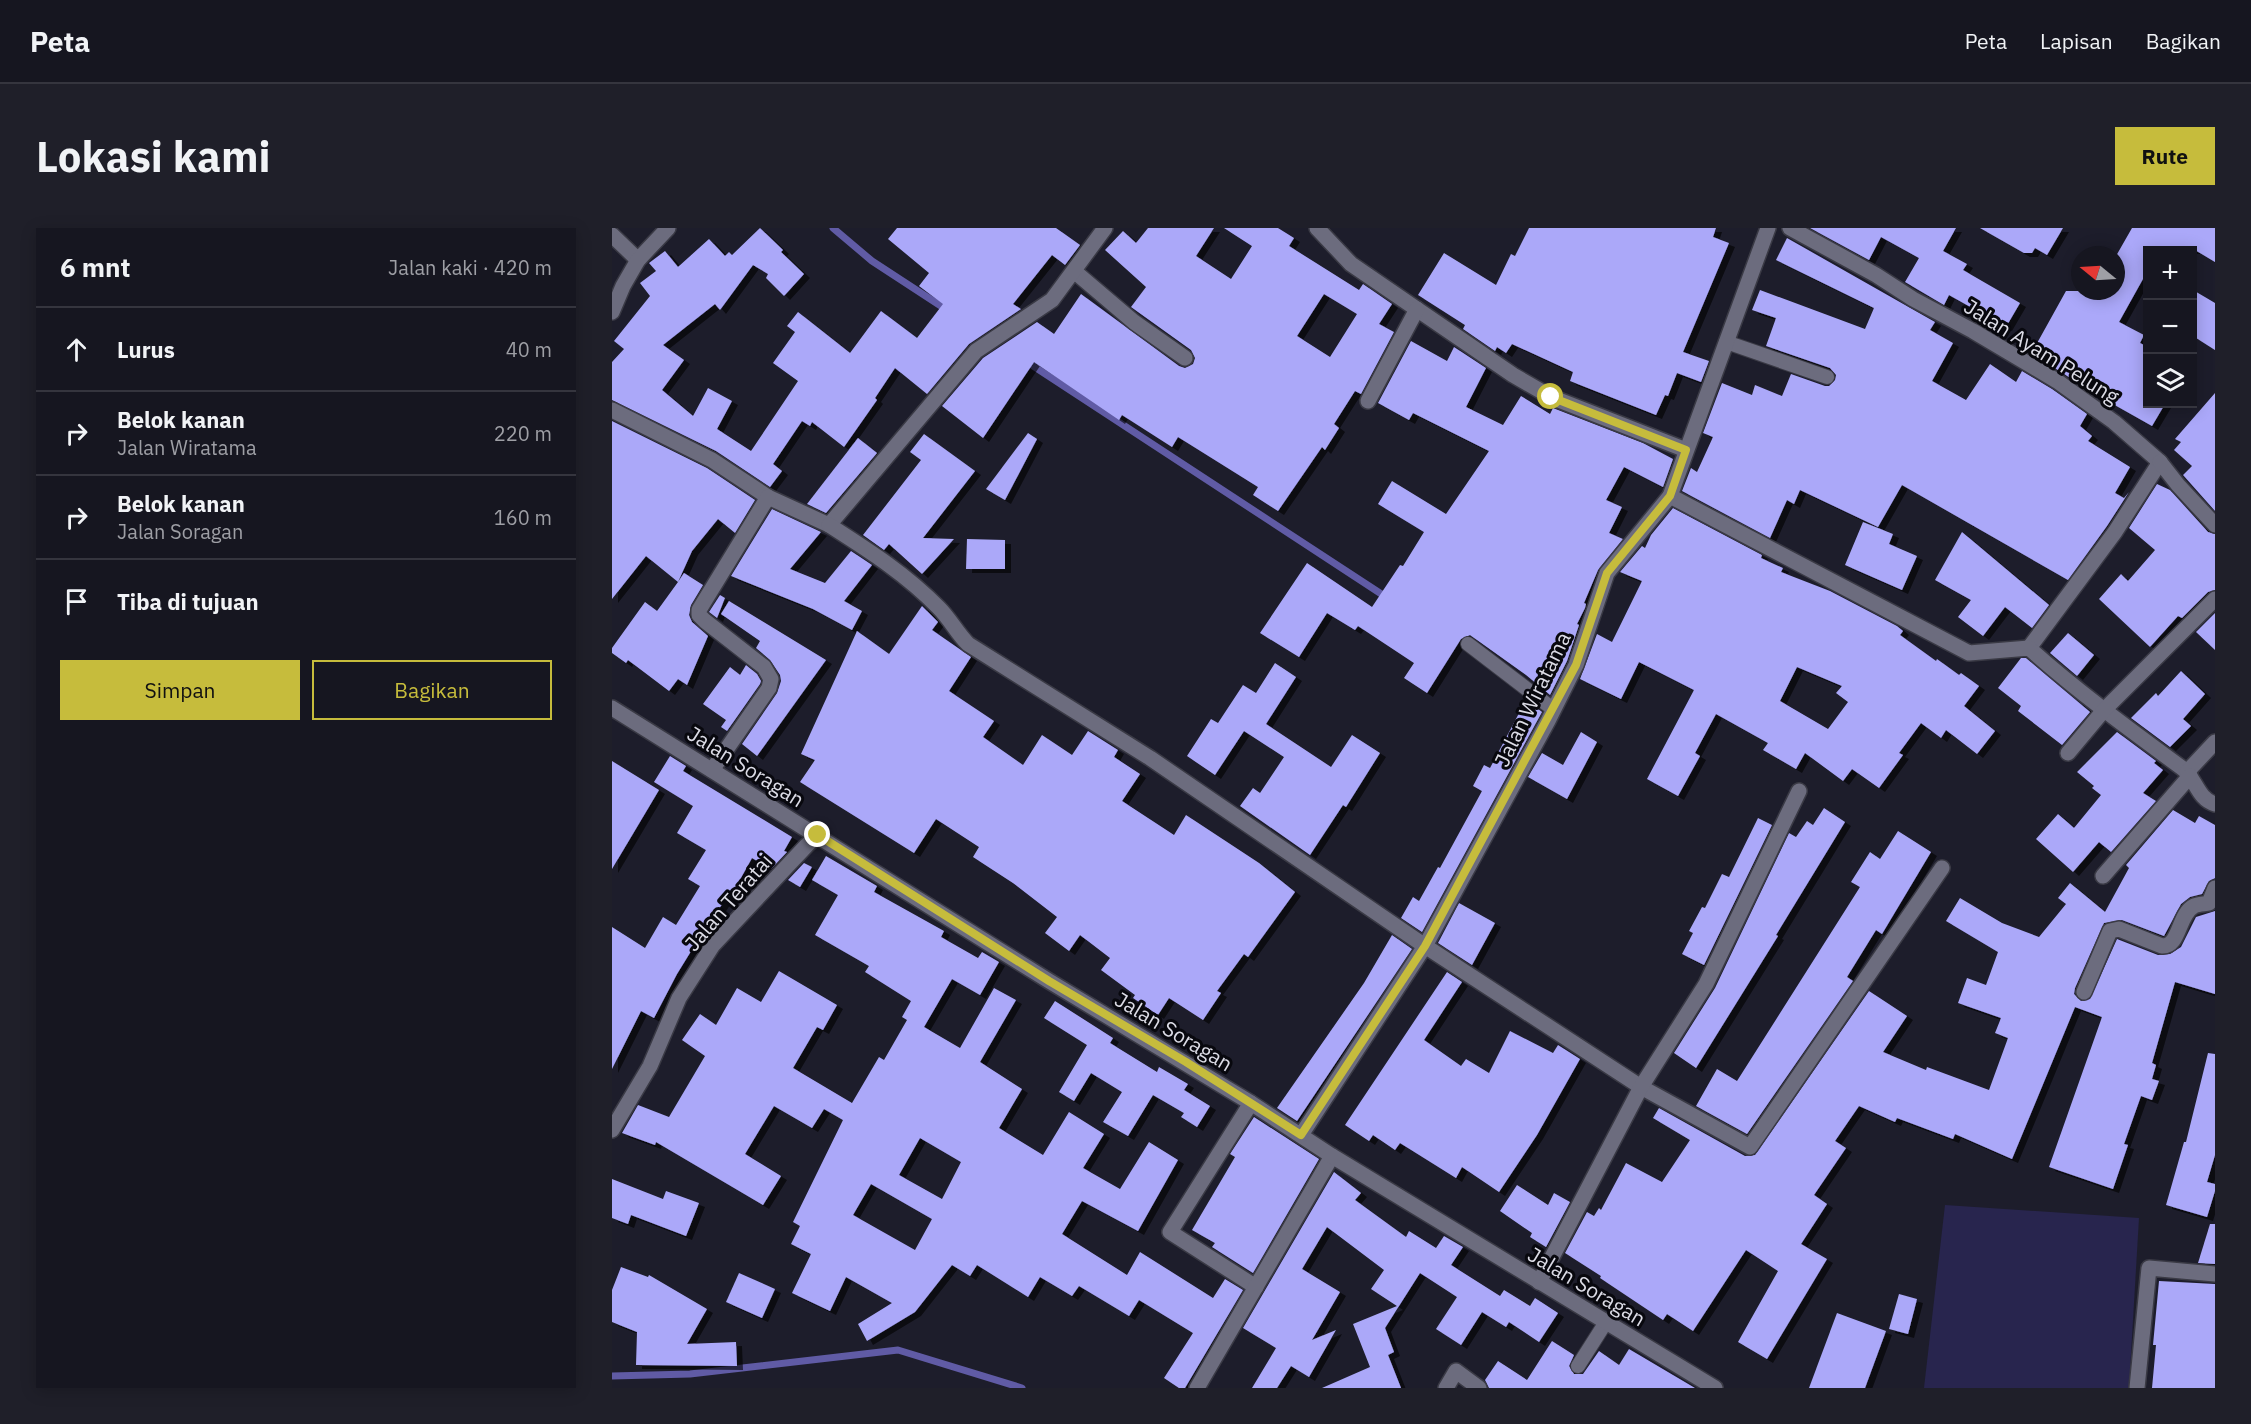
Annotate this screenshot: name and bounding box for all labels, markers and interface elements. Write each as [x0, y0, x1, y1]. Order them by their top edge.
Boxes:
text: Peta [30, 23, 90, 60]
text: Peta [1965, 27, 2007, 55]
text: Lapisan [2040, 27, 2113, 55]
text: Bagikan [2146, 27, 2221, 55]
button: Rute [2115, 127, 2215, 185]
text: Lokasi kami [36, 129, 270, 184]
north arrow [2071, 246, 2125, 300]
map controls [2143, 246, 2197, 408]
button: + [2143, 246, 2197, 300]
text: 6 mnt [60, 250, 130, 284]
text: Jalan kaki · 420 m [388, 254, 552, 281]
street label: Jalan Ayam Pelung [1959, 292, 2125, 410]
button: − [2143, 300, 2197, 354]
icon: ahead [60, 333, 93, 366]
text: Lurus [117, 335, 175, 364]
text: 40 m [506, 336, 552, 363]
button: layers [2143, 354, 2197, 408]
route start [1537, 383, 1563, 409]
text: Belok kanan [117, 405, 245, 434]
icon: right [60, 417, 93, 450]
text: 220 m [494, 420, 552, 447]
text: Jalan Wiratama [117, 434, 257, 461]
text: Belok kanan [117, 489, 245, 518]
icon: right [60, 501, 93, 534]
text: 160 m [494, 504, 552, 531]
text: Jalan Soragan [117, 518, 243, 545]
icon: arrive [60, 585, 93, 618]
text: Tiba di tujuan [117, 587, 259, 616]
street label: Jalan Wiratama [1487, 627, 1577, 771]
button: Simpan [60, 660, 300, 720]
button: Bagikan [312, 660, 552, 720]
street label: Jalan Soragan [682, 719, 810, 813]
route end [804, 821, 830, 847]
street label: Jalan Teratai [678, 847, 778, 957]
street label: Jalan Soragan [1110, 985, 1238, 1077]
street label: Jalan Soragan [1523, 1240, 1651, 1332]

